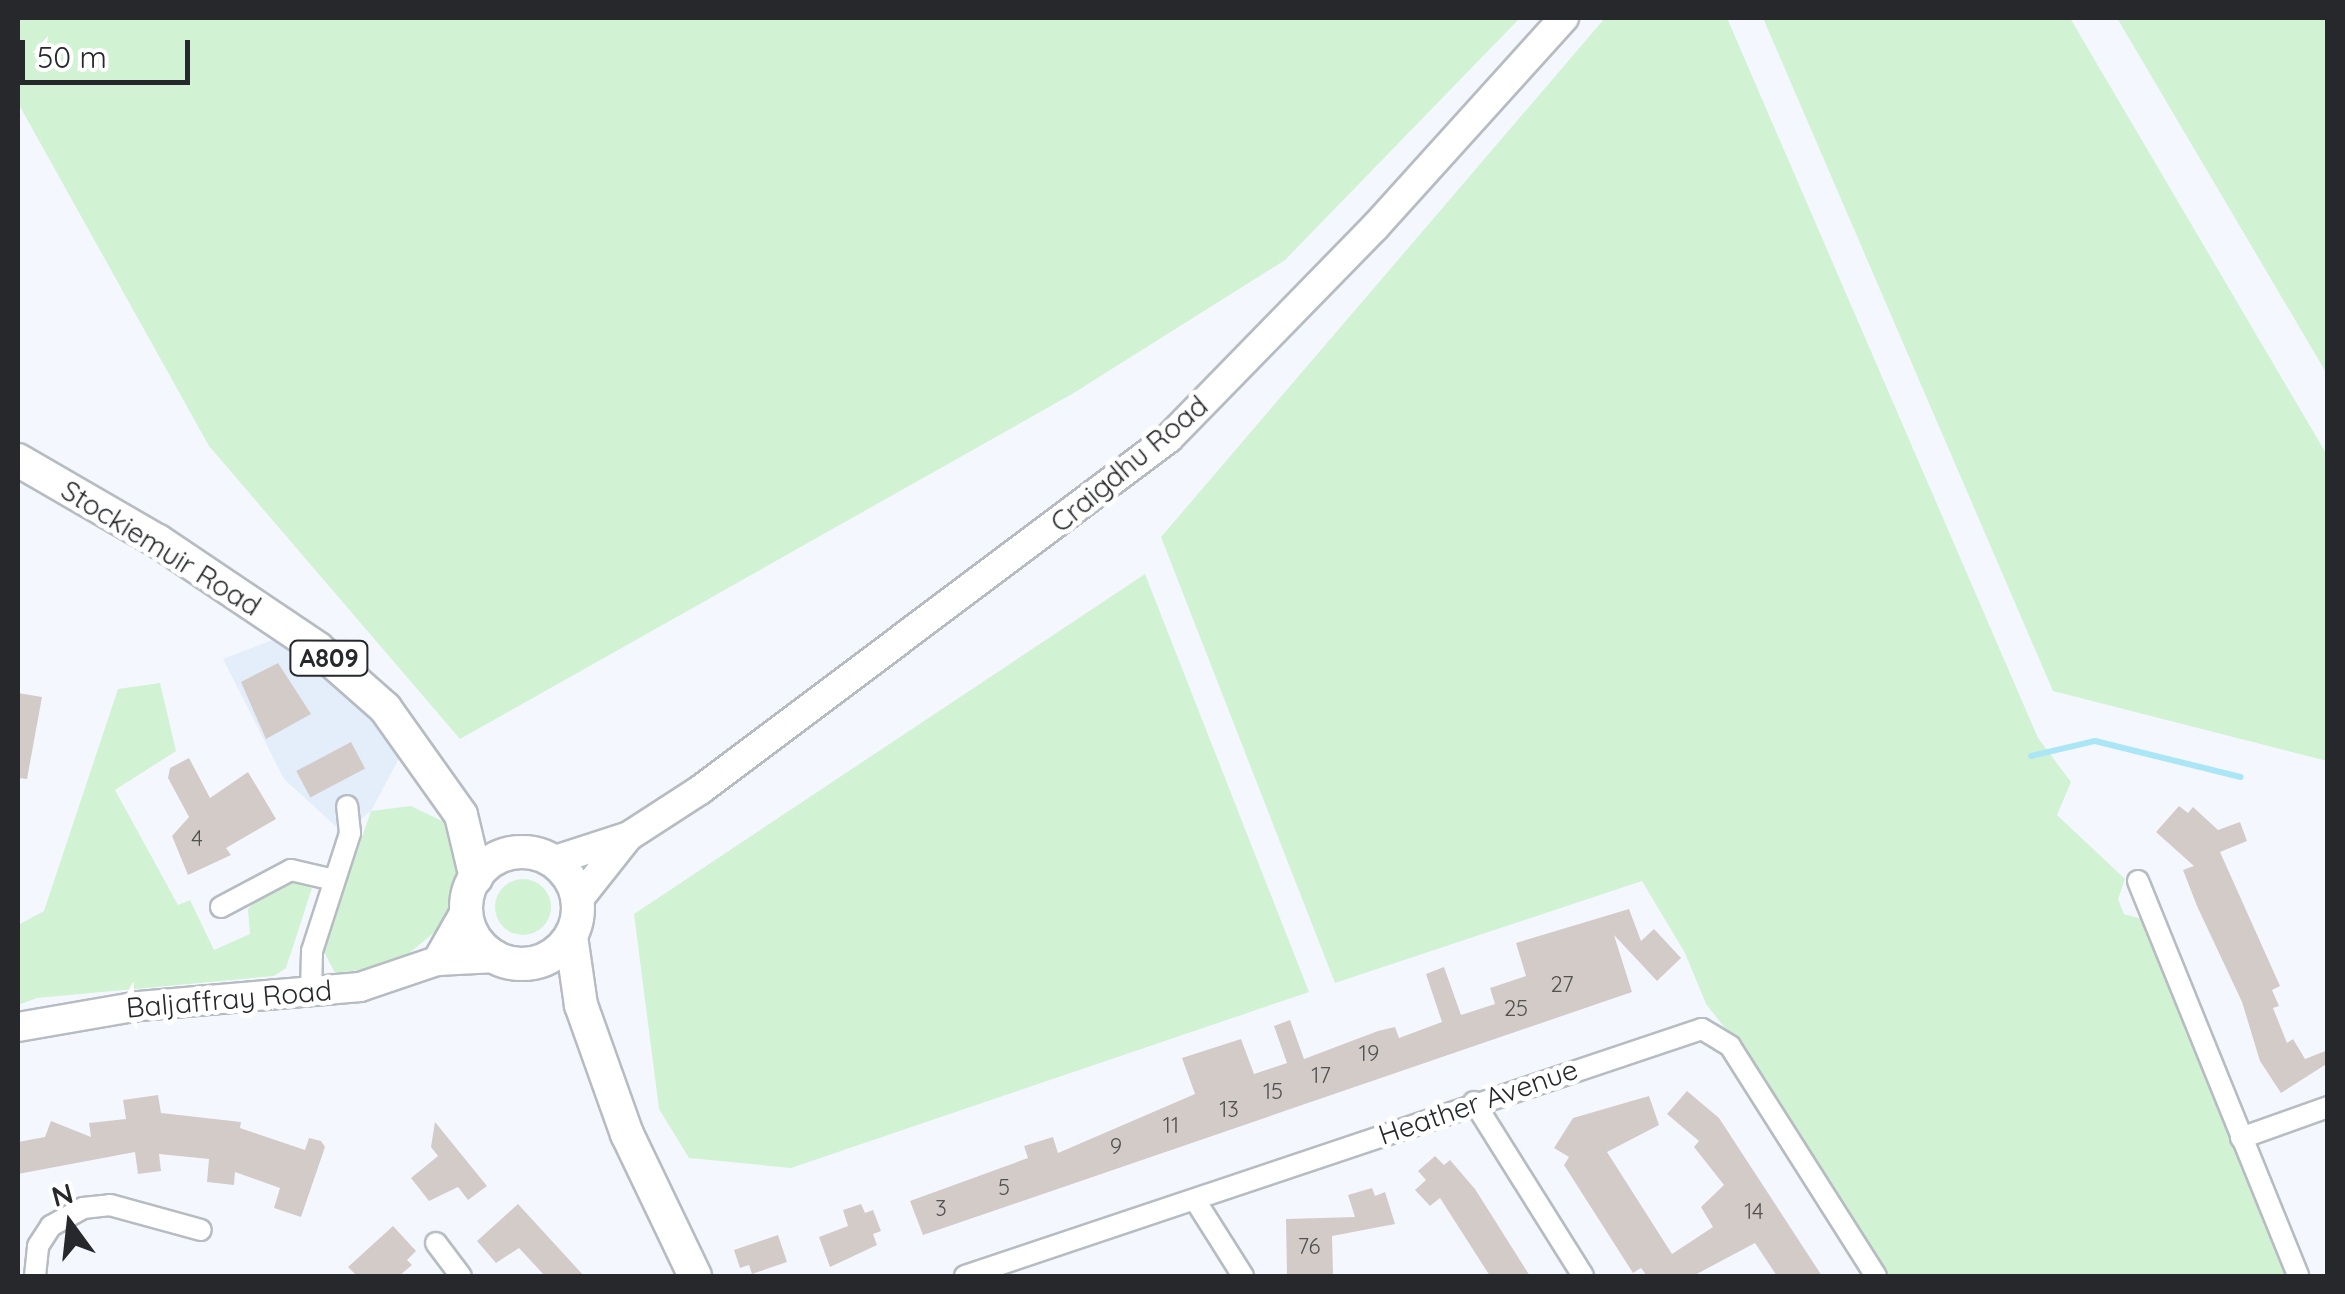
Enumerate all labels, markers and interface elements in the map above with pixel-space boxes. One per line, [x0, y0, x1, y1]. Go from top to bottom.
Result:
scale bar [25, 20, 195, 82]
text: 50 m [37, 38, 107, 76]
street label: Craigdhu Road [1044, 389, 1214, 539]
street label: Stockiemuir Road [55, 473, 267, 623]
road number: A809 [289, 638, 369, 678]
house number: 4 [191, 826, 203, 852]
house number: 27 [1550, 972, 1574, 998]
street label: Baljaffray Road [125, 973, 333, 1025]
house number: 25 [1504, 996, 1528, 1022]
house number: 19 [1359, 1041, 1379, 1067]
street label: Heather Avenue [1374, 1052, 1582, 1152]
house number: 17 [1311, 1063, 1331, 1089]
house number: 15 [1263, 1079, 1283, 1105]
house number: 13 [1219, 1097, 1239, 1123]
house number: 11 [1163, 1113, 1179, 1139]
house number: 9 [1110, 1134, 1122, 1160]
north arrow [20, 1174, 120, 1274]
text: N [48, 1175, 77, 1214]
house number: 5 [998, 1175, 1010, 1201]
house number: 3 [935, 1196, 947, 1222]
house number: 14 [1744, 1199, 1764, 1225]
house number: 76 [1298, 1234, 1320, 1260]

